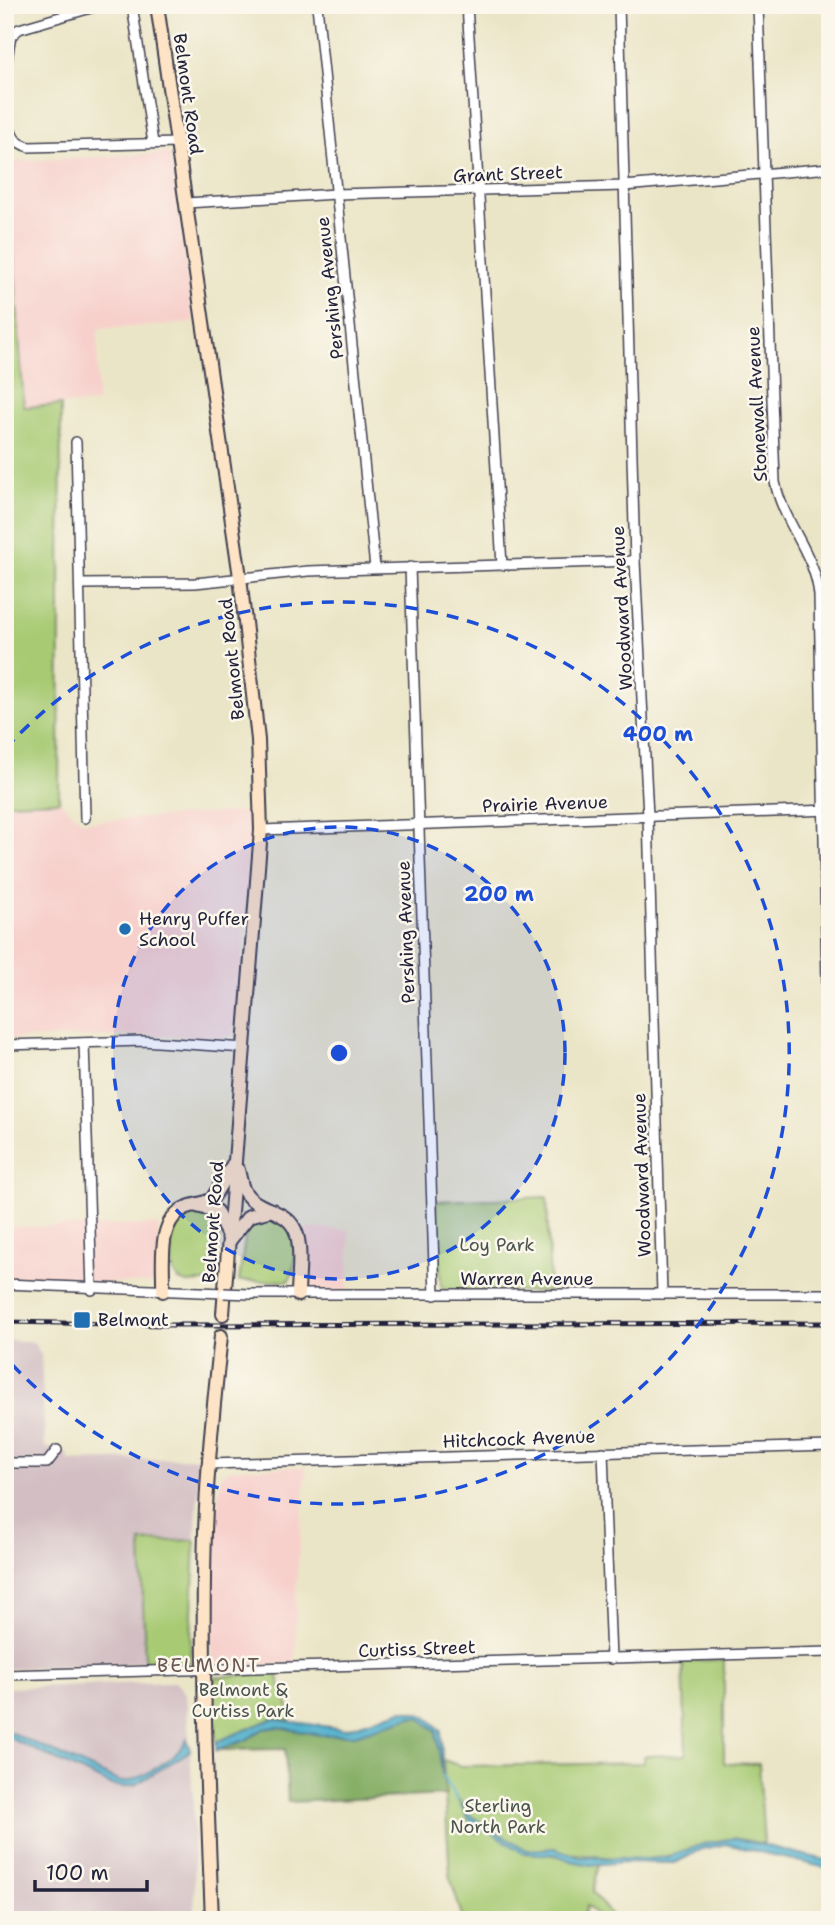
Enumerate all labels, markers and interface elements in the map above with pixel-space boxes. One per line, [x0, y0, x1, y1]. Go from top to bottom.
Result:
street label: Belmont Road [168, 32, 208, 156]
street label: Grant Street [453, 160, 563, 188]
street label: Pershing Avenue [311, 216, 349, 360]
street label: Stonewall Avenue [741, 326, 773, 482]
street label: Woodward Avenue [606, 525, 638, 691]
street label: Belmont Road [214, 597, 250, 721]
text: 400 m [623, 720, 693, 748]
street label: Prairie Avenue [482, 790, 608, 818]
street label: Pershing Avenue [392, 860, 420, 1004]
text: 200 m [464, 880, 534, 908]
place label: Henry Puffer School [139, 907, 249, 952]
marker: Henry Puffer School [117, 921, 133, 937]
centre of rings [327, 1041, 351, 1065]
street label: Woodward Avenue [627, 1092, 657, 1258]
street label: Belmont Road [197, 1160, 229, 1284]
park label: Loy Park [459, 1233, 535, 1257]
street label: Warren Avenue [460, 1267, 594, 1291]
place label: Belmont [98, 1308, 169, 1332]
marker: Belmont [72, 1310, 92, 1330]
street label: Hitchcock Avenue [442, 1424, 596, 1454]
street label: Curtiss Street [358, 1635, 476, 1663]
district label: BELMONT [157, 1653, 261, 1678]
park label: Belmont & Curtiss Park [191, 1678, 295, 1723]
park label: Sterling North Park [450, 1794, 546, 1839]
scale bar [35, 1848, 147, 1892]
text: 100 m [46, 1859, 109, 1887]

